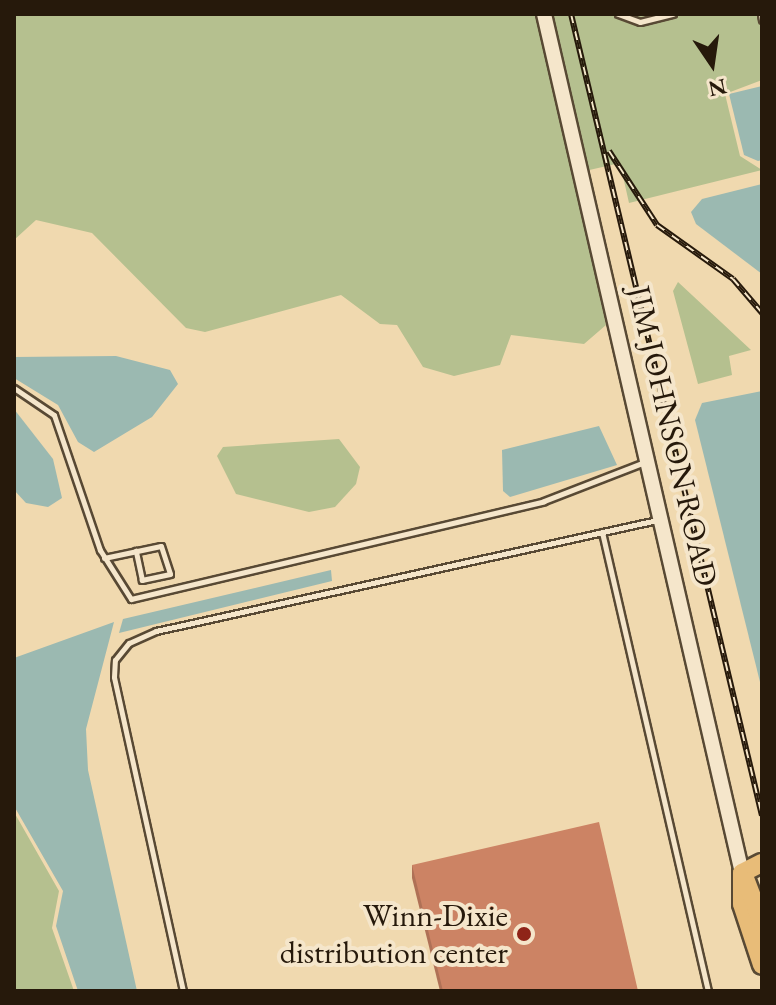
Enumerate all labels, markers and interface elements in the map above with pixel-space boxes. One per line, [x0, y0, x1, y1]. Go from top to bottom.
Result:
north arrow [672, 24, 752, 104]
text: N [706, 72, 729, 104]
street label: JIM JOHNSON ROAD [620, 282, 726, 590]
place label: Winn-Dixie distribution center [280, 897, 508, 972]
marker: Winn-Dixie distribution center [515, 925, 533, 943]

